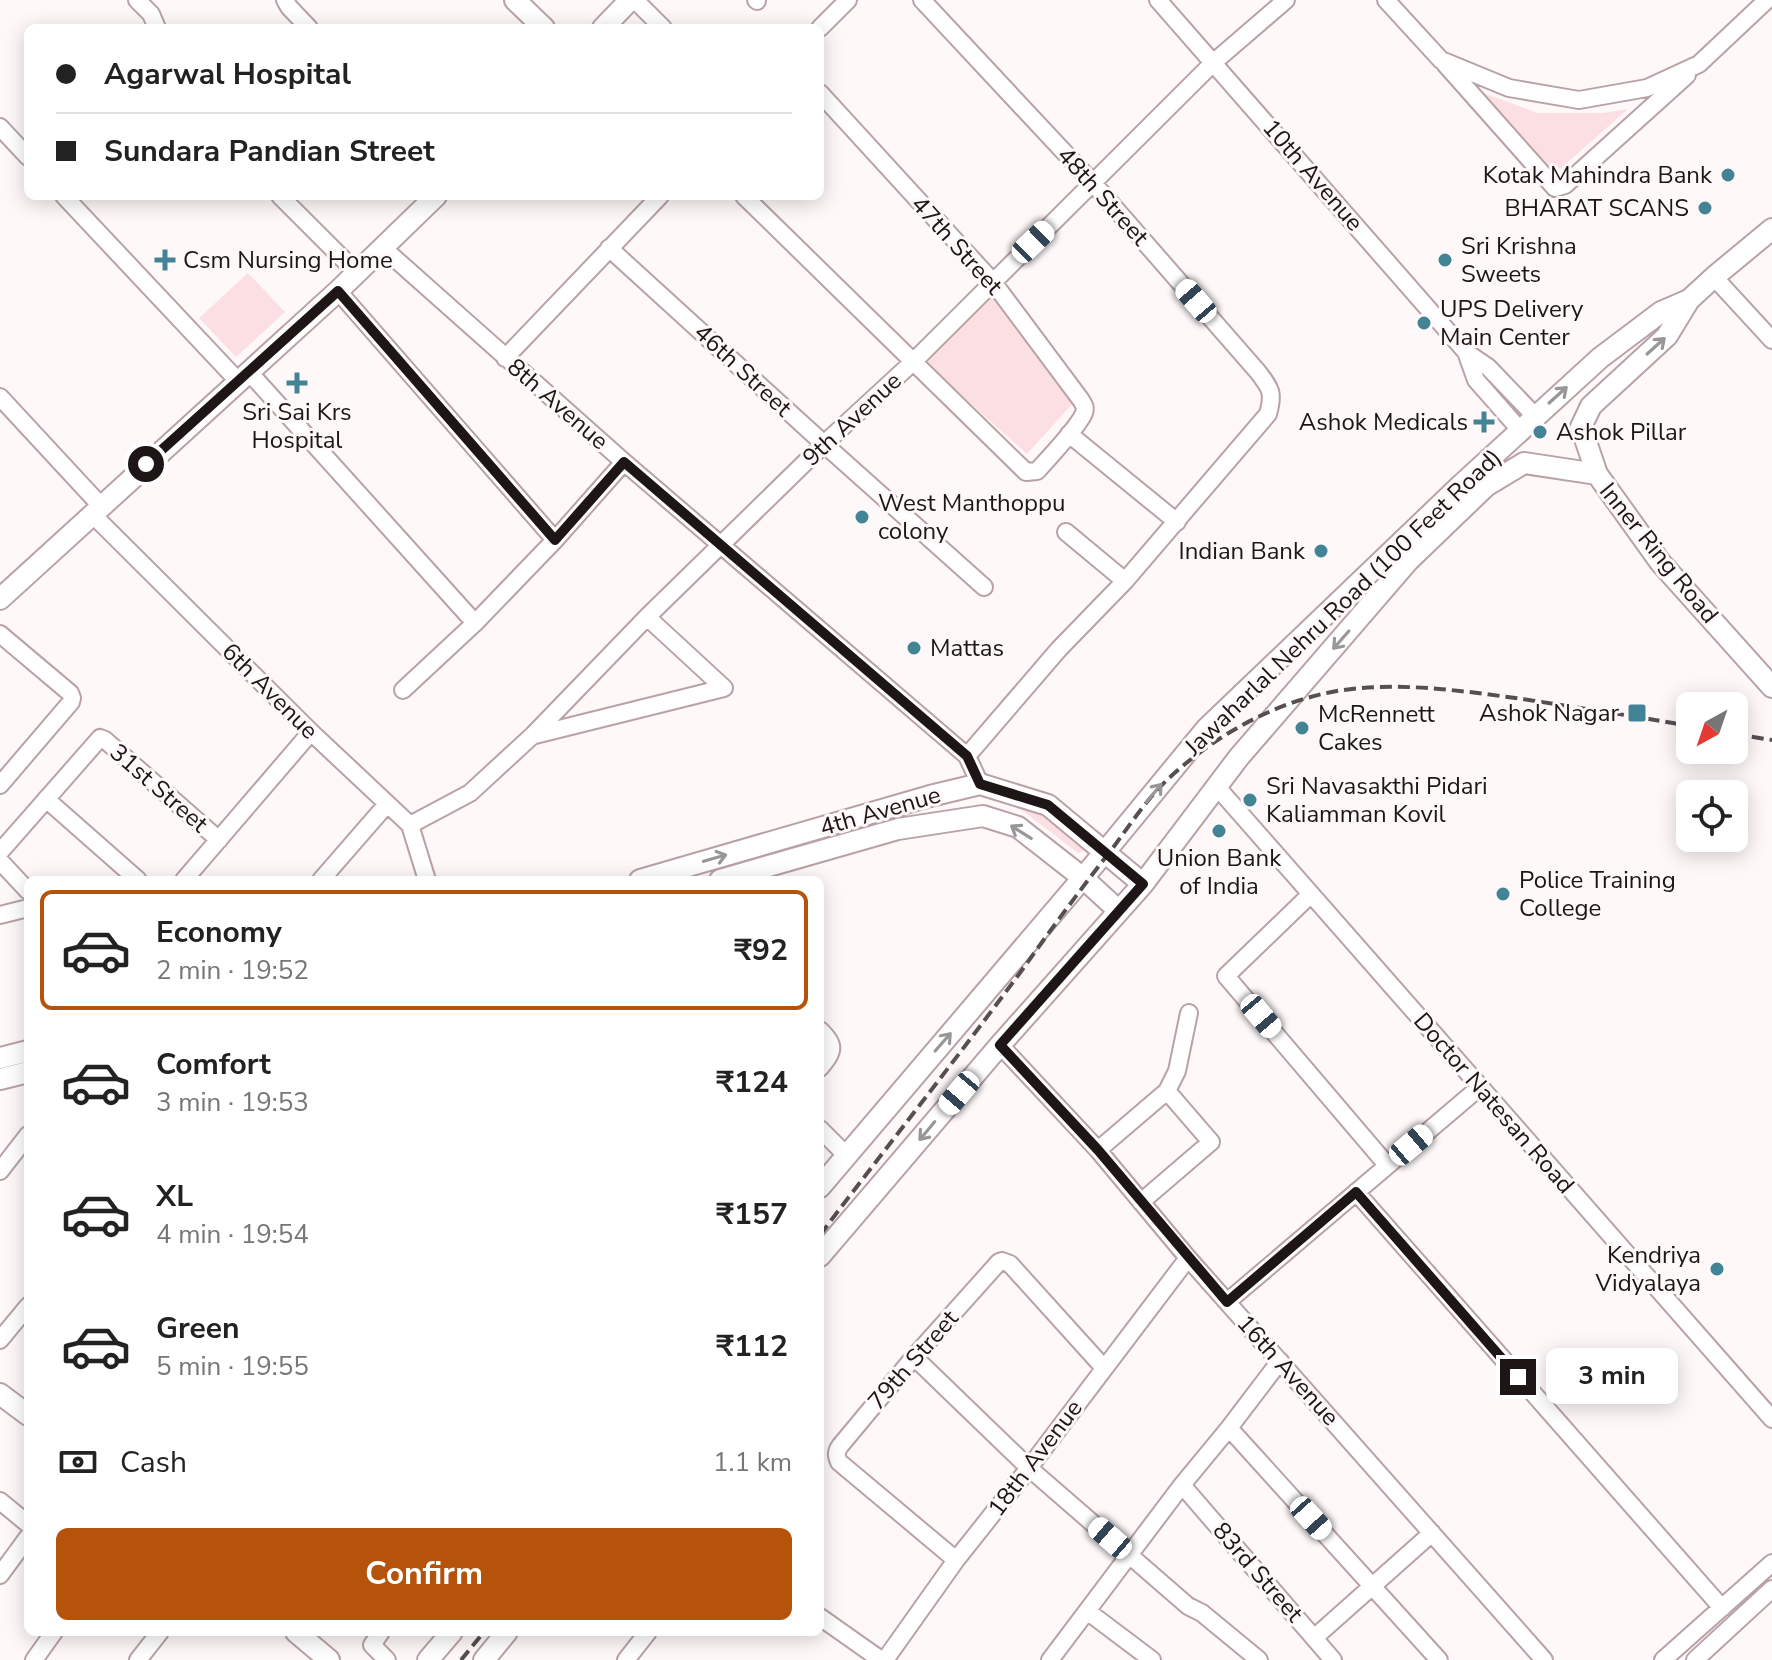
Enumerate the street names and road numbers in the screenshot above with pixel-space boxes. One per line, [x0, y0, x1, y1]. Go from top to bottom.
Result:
street label: 10th Avenue [1255, 112, 1371, 238]
street label: 48th Street [1050, 140, 1156, 253]
street label: 47th Street [904, 189, 1010, 302]
street label: 46th Street [687, 317, 799, 424]
street label: 8th Avenue [501, 351, 615, 457]
street label: 9th Avenue [796, 365, 908, 473]
street label: Jawaharlal Nehru Road (100 Feet Road) [1177, 442, 1508, 763]
street label: Inner Ring Road [1592, 476, 1726, 630]
street label: 6th Avenue [215, 636, 325, 746]
street label: 31st Street [103, 736, 215, 840]
street label: 4th Avenue [816, 778, 944, 844]
street label: Doctor Natesan Road [1406, 1006, 1582, 1200]
street label: 79th Street [861, 1303, 966, 1417]
street label: 16th Avenue [1230, 1308, 1346, 1432]
street label: 18th Avenue [980, 1393, 1090, 1523]
street label: 83rd Street [1206, 1515, 1311, 1629]

